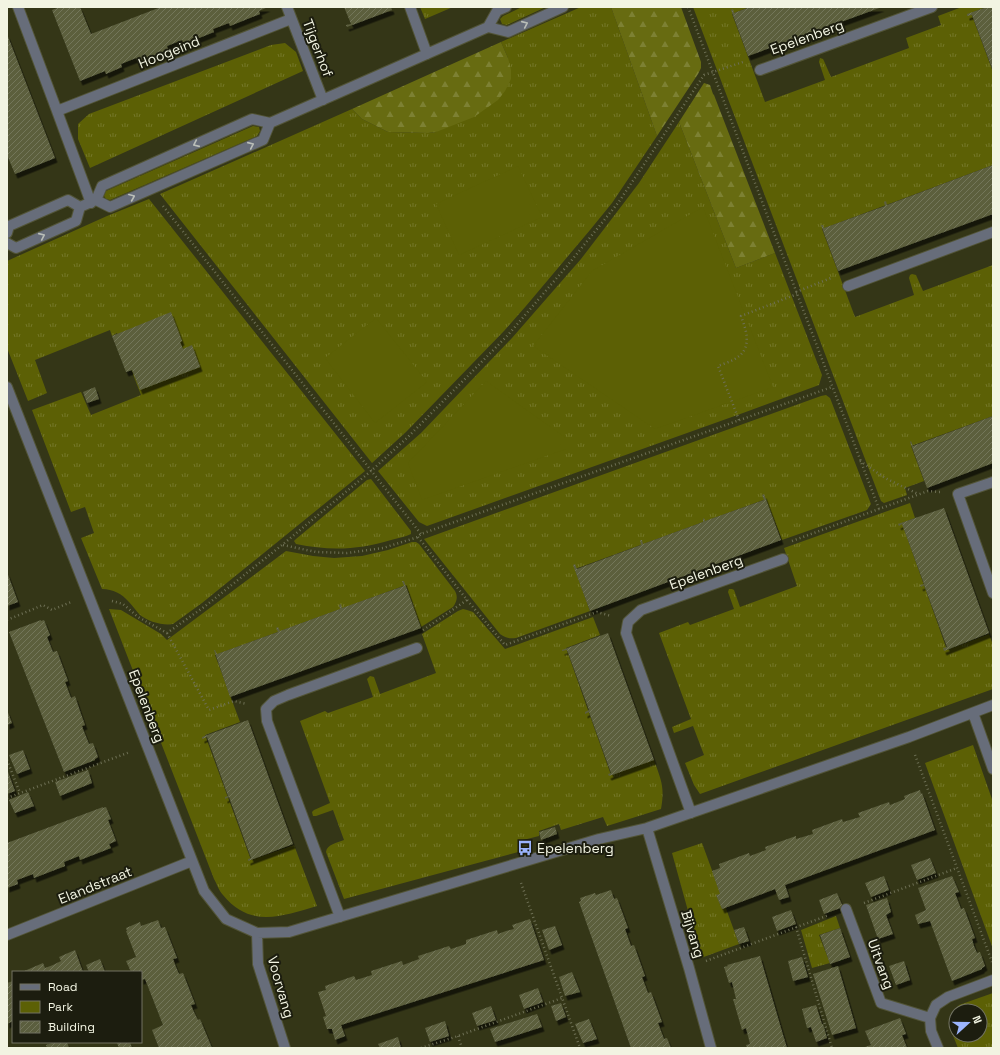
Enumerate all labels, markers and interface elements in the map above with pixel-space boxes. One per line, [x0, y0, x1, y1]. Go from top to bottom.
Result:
street label: Epelenberg [768, 15, 846, 59]
street label: Tijgerhof [299, 16, 337, 80]
one-way arrow [520, 21, 528, 29]
street label: Hoogeind [136, 32, 202, 72]
one-way arrow [192, 139, 200, 147]
one-way arrow [247, 142, 255, 150]
one-way arrow [129, 194, 136, 202]
one-way arrow [38, 233, 46, 241]
street label: Epelenberg [667, 550, 745, 594]
street label: Epelenberg [125, 667, 169, 745]
bus stop icon: Epelenberg [516, 839, 534, 857]
place label: Epelenberg [537, 839, 614, 857]
street label: Elandstraat [56, 862, 134, 908]
street label: Bijvang [677, 908, 709, 960]
street label: Uitvang [864, 936, 898, 992]
street label: Voorvang [264, 954, 298, 1020]
legend [12, 971, 142, 1043]
text: Road [48, 979, 77, 995]
text: Park [48, 999, 73, 1015]
north arrow [948, 1003, 988, 1043]
text: N [969, 1013, 985, 1025]
text: Building [48, 1019, 95, 1035]

